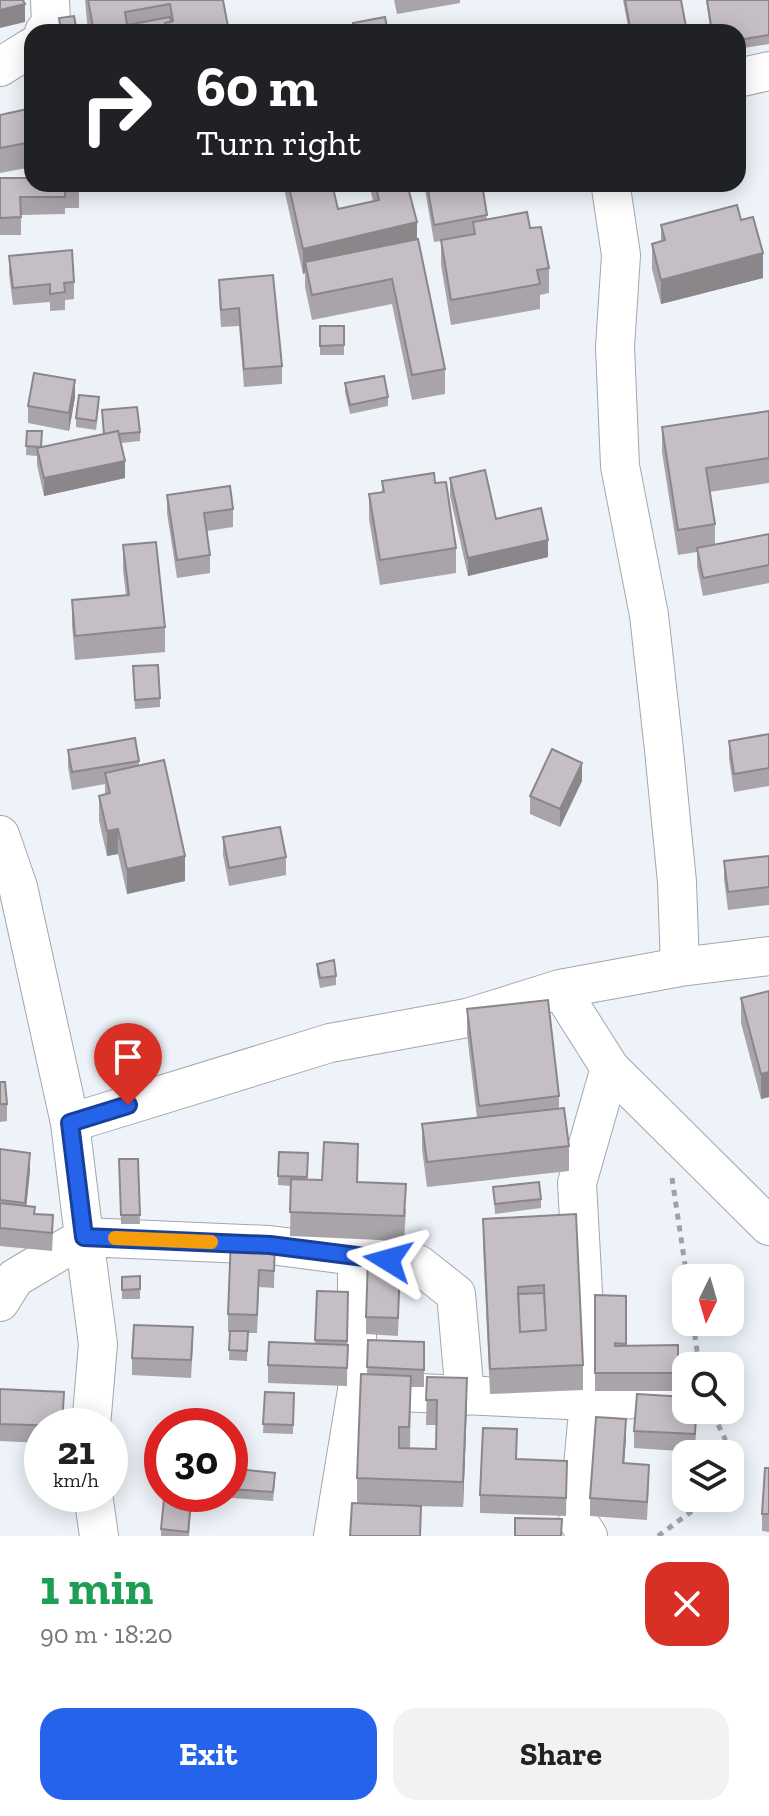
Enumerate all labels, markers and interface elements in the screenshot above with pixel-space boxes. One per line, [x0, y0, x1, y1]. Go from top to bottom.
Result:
text: 60 m [196, 53, 318, 120]
icon: right [64, 56, 168, 160]
text: Turn right [196, 121, 361, 164]
pin [94, 1023, 162, 1105]
icon: arrive [106, 1035, 150, 1079]
position arrow [346, 1218, 430, 1302]
north arrow [672, 1264, 744, 1336]
map controls [672, 1264, 744, 1512]
button: search [672, 1352, 744, 1424]
speed limit sign: 30 [144, 1408, 248, 1512]
text: 21 [57, 1426, 95, 1474]
button: layers [672, 1440, 744, 1512]
text: km/h [53, 1468, 99, 1492]
text: 1 min [40, 1559, 153, 1616]
button: close [645, 1562, 729, 1646]
text: 90 m · 18:20 [40, 1618, 173, 1650]
button: Exit [40, 1708, 377, 1800]
button: Share [393, 1708, 729, 1800]

